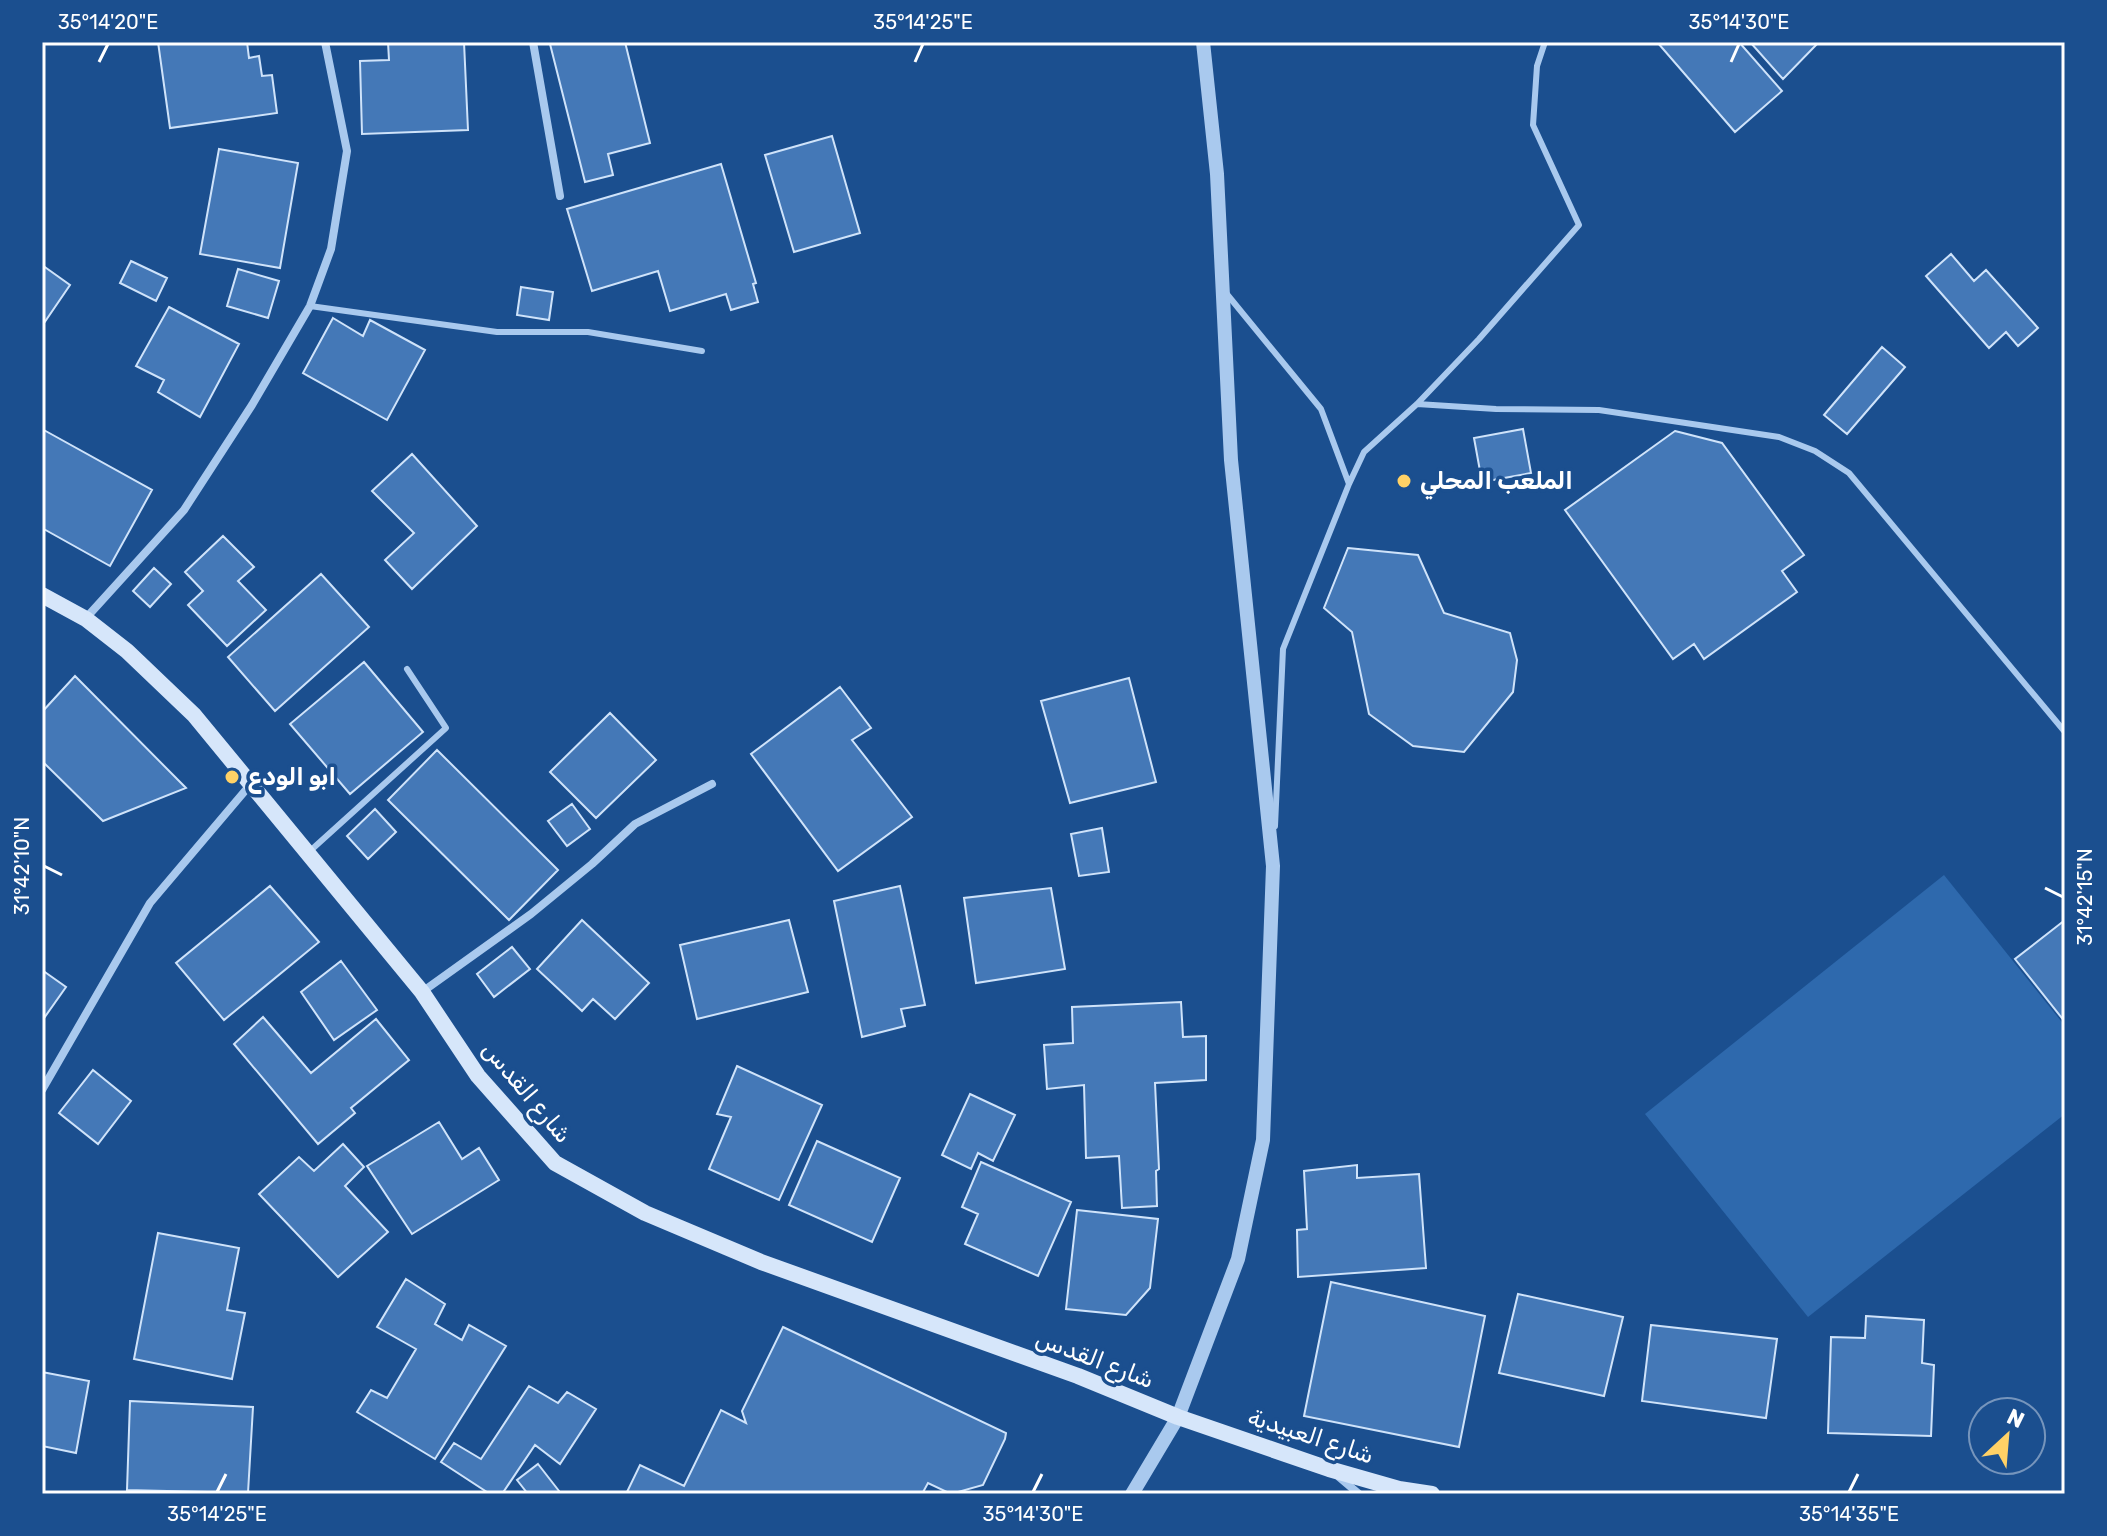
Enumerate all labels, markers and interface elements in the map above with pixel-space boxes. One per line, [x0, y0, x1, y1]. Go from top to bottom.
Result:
text: 35°14'20"E [58, 10, 158, 34]
text: 35°14'25"E [873, 10, 973, 34]
text: 35°14'30"E [1689, 10, 1789, 34]
place label: الملعب المحلي [1420, 467, 1573, 500]
marker: الملعب المحلي [1395, 472, 1413, 490]
place label: ابو الودع [248, 763, 336, 794]
marker: ابو الودع [223, 768, 241, 786]
text: 31°42'10"N [10, 817, 34, 915]
text: 31°42'15"N [2073, 848, 2097, 946]
street label: شارع القدس [475, 1035, 578, 1150]
street label: شارع القدس [1031, 1324, 1158, 1396]
north arrow [1967, 1396, 2047, 1476]
street label: شارع العبيدية [1244, 1402, 1378, 1471]
text: N [2003, 1403, 2029, 1434]
text: 35°14'25"E [167, 1502, 267, 1526]
text: 35°14'30"E [983, 1502, 1083, 1526]
text: 35°14'35"E [1799, 1502, 1899, 1526]

